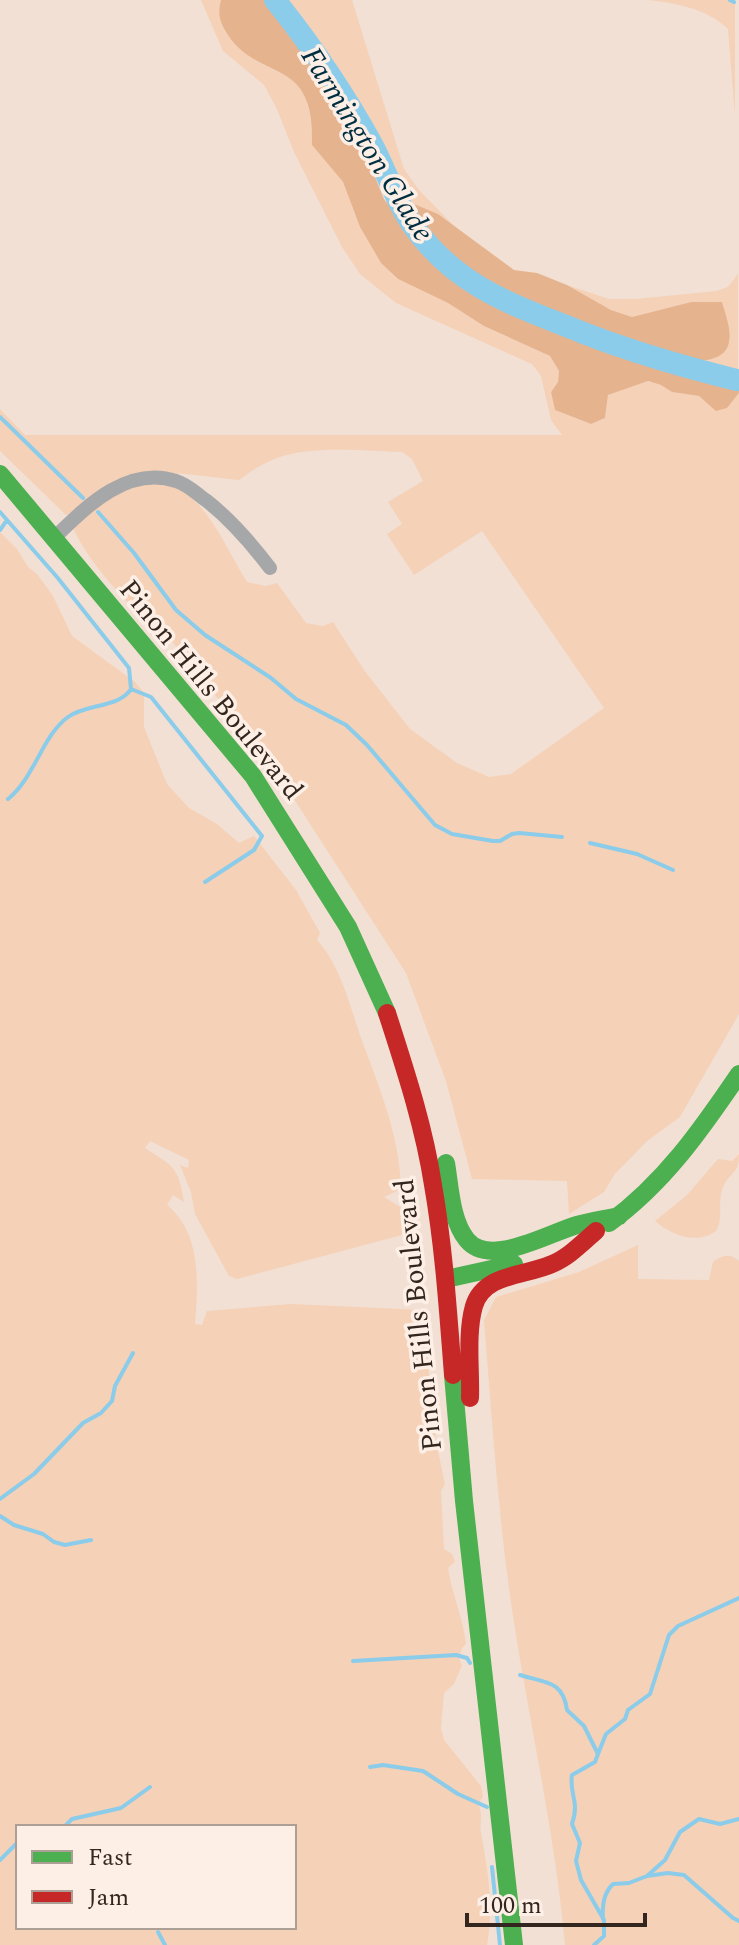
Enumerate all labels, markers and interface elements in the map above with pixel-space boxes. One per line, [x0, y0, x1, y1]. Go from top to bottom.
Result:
water label: Farmington Glade [289, 38, 446, 251]
street label: Pinon Hills Boulevard [108, 570, 314, 810]
street label: Pinon Hills Boulevard [383, 1177, 454, 1453]
legend [16, 1825, 296, 1929]
text: Fast [88, 1840, 133, 1876]
scale bar [467, 1877, 645, 1927]
text: Jam [88, 1880, 129, 1916]
text: 100 m [479, 1888, 542, 1924]

